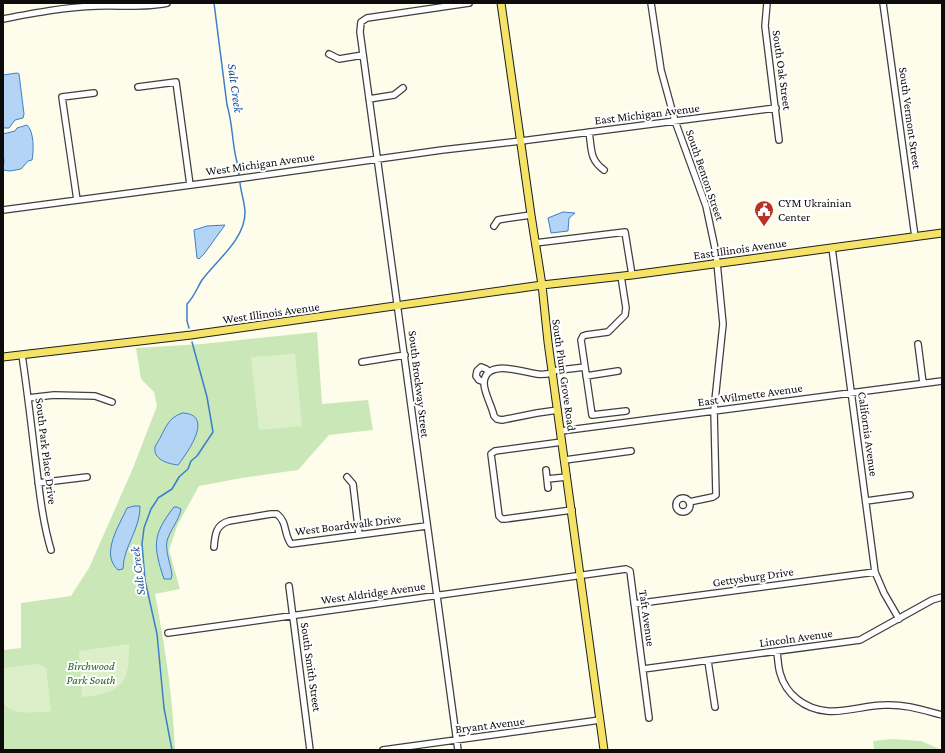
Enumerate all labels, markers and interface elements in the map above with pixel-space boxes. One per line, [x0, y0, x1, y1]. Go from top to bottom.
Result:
street label: South Oak Street [769, 29, 795, 112]
water label: Salt Creek [225, 63, 247, 115]
street label: South Vermont Street [896, 66, 924, 171]
street label: East Michigan Avenue [594, 101, 700, 127]
street label: South Benton Street [683, 128, 728, 223]
street label: West Michigan Avenue [205, 149, 315, 179]
place label: CYM Ukrainian Center [778, 196, 852, 224]
public building icon: CYM Ukrainian Center [753, 199, 775, 227]
street label: East Illinois Avenue [693, 236, 787, 262]
street label: West Illinois Avenue [222, 299, 320, 327]
street label: South Plum Grove Road [549, 318, 579, 433]
street label: South Brockway Street [405, 330, 433, 439]
street label: East Wilmette Avenue [697, 381, 803, 409]
street label: California Avenue [855, 391, 881, 477]
street label: South Park Place Drive [33, 397, 59, 505]
street label: West Boardwalk Drive [294, 512, 402, 538]
water label: Salt Creek [127, 544, 148, 596]
street label: Gettysburg Drive [712, 564, 794, 590]
street label: West Aldridge Avenue [320, 579, 426, 607]
street label: Taft Avenue [636, 589, 658, 647]
street label: South Smith Street [298, 622, 324, 713]
street label: Lincoln Avenue [759, 626, 833, 650]
park label: Birchwood Park South [66, 659, 116, 687]
street label: Bryant Avenue [454, 714, 526, 736]

